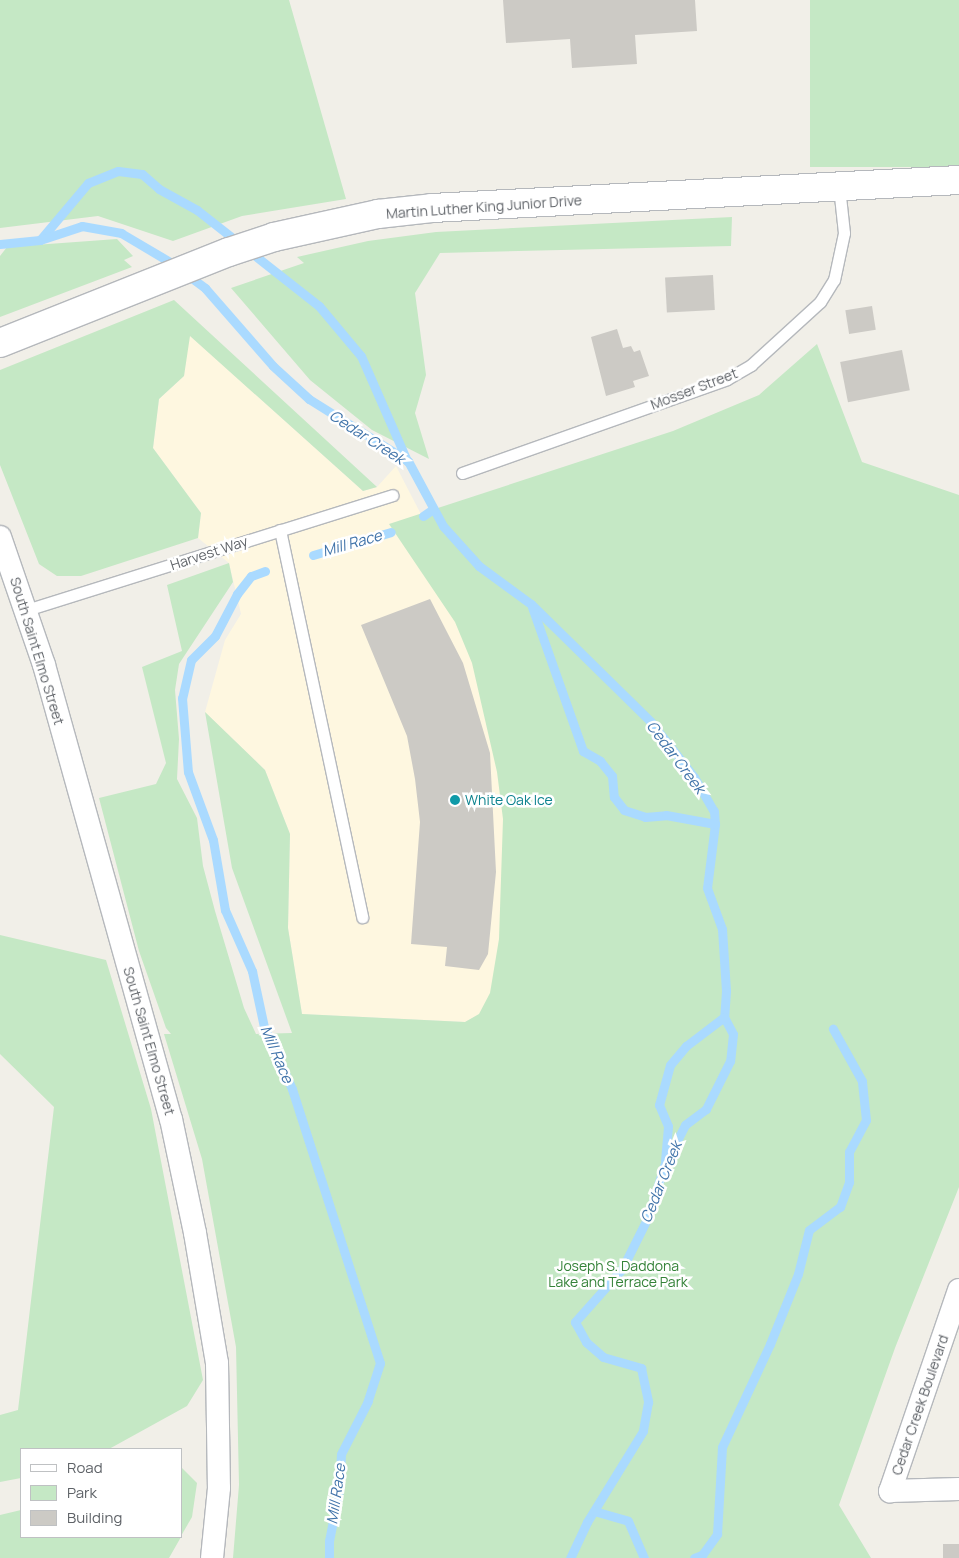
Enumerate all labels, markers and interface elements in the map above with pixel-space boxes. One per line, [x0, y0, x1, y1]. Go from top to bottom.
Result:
street label: Martin Luther King Junior Drive [386, 192, 582, 222]
street label: Mosser Street [648, 365, 740, 413]
water label: Cedar Creek [326, 406, 408, 468]
water label: Mill Race [320, 526, 384, 560]
street label: Harvest Way [168, 533, 250, 573]
street label: South Saint Elmo Street [7, 575, 67, 727]
water label: Cedar Creek [643, 717, 709, 797]
place label: White Oak Ice [465, 792, 553, 808]
marker: White Oak Ice [449, 794, 461, 806]
street label: South Saint Elmo Street [120, 965, 178, 1117]
water label: Mill Race [257, 1023, 297, 1085]
water label: Cedar Creek [637, 1139, 685, 1225]
park label: Joseph S. Daddona Lake and Terrace Park [548, 1258, 688, 1290]
street label: Cedar Creek Boulevard [888, 1333, 952, 1477]
legend [20, 1448, 182, 1538]
text: Road [67, 1457, 103, 1478]
water label: Mill Race [323, 1463, 349, 1525]
text: Park [67, 1482, 97, 1503]
text: Building [67, 1507, 122, 1528]

